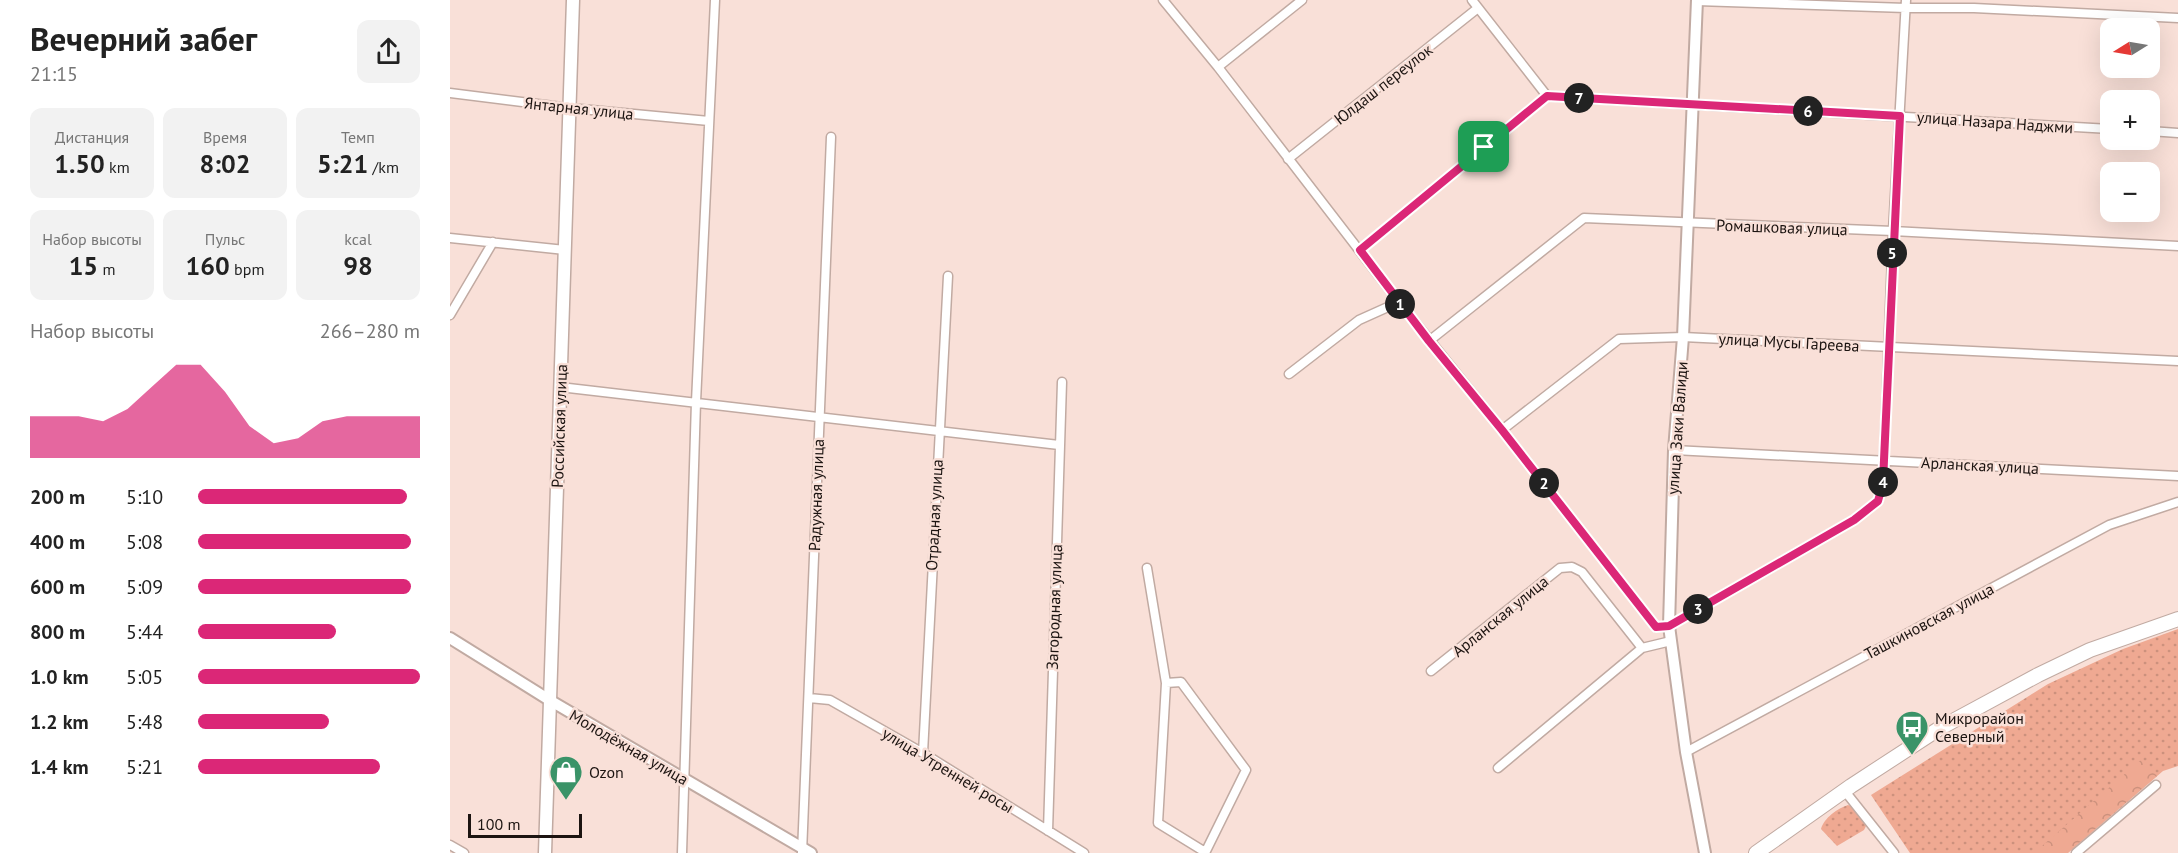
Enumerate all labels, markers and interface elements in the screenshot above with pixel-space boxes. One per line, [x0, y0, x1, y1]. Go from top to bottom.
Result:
text: Вечерний забег [30, 17, 257, 60]
north arrow [2100, 18, 2160, 78]
map controls [2100, 18, 2160, 222]
button: share [357, 20, 420, 83]
street label: Юлдаш переулок [1330, 39, 1436, 129]
text: 21:15 [30, 61, 78, 87]
pin: 7 [1564, 83, 1594, 113]
text: 7 [1574, 88, 1584, 108]
button: + [2100, 90, 2160, 150]
street label: Янтарная улица [523, 92, 635, 124]
pin: 6 [1793, 96, 1823, 126]
text: 6 [1803, 101, 1813, 121]
street label: улица Назара Наджми [1916, 107, 2074, 137]
pin [1458, 121, 1509, 172]
text: Дистанция [55, 127, 129, 147]
text: Время [203, 127, 247, 147]
text: Темп [341, 127, 375, 147]
icon: arrive [1467, 130, 1500, 163]
text: 1.50 [54, 147, 105, 180]
text: 8:02 [199, 147, 251, 180]
text: 5:21 [317, 147, 368, 180]
text: km [105, 157, 130, 177]
text: /km [368, 157, 399, 177]
button: − [2100, 162, 2160, 222]
street label: Ромашковая улица [1716, 215, 1848, 239]
text: Набор высоты [42, 229, 142, 249]
text: Пульс [205, 229, 245, 249]
text: kcal [344, 229, 372, 249]
pin: 5 [1877, 238, 1907, 268]
text: 5 [1887, 243, 1897, 263]
text: 15 [69, 249, 98, 282]
text: 160 [186, 249, 230, 282]
text: 98 [343, 249, 373, 282]
text: m [98, 259, 115, 279]
text: bpm [230, 259, 264, 279]
pin: 1 [1385, 289, 1415, 319]
text: 1 [1395, 294, 1405, 314]
text: Набор высоты [30, 318, 154, 344]
text: 266–280 m [320, 318, 420, 344]
street label: улица Мусы Гареева [1718, 328, 1860, 356]
street label: улица Заки Валиди [1662, 361, 1692, 495]
street label: Российская улица [547, 364, 571, 488]
street label: Радужная улица [804, 439, 828, 551]
street label: Арланская улица [1921, 452, 2039, 478]
street label: Отрадная улица [921, 459, 947, 571]
pin: 4 [1868, 467, 1898, 497]
pin: 2 [1529, 468, 1559, 498]
text: 4 [1878, 472, 1888, 492]
text: 2 [1539, 473, 1549, 493]
text: 200 m [30, 484, 85, 510]
text: 5:10 [126, 484, 163, 510]
text: 400 m [30, 529, 85, 555]
text: 5:08 [126, 529, 163, 555]
street label: Загородная улица [1042, 544, 1066, 670]
street label: Арланская улица [1448, 571, 1552, 661]
text: 600 m [30, 574, 85, 600]
text: 5:09 [126, 574, 163, 600]
street label: Ташкиновская улица [1861, 578, 1997, 664]
pin: 3 [1683, 594, 1713, 624]
text: 3 [1693, 599, 1703, 619]
text: 800 m [30, 619, 85, 645]
text: 5:44 [126, 619, 163, 645]
text: 1.0 km [30, 664, 89, 690]
text: 5:05 [126, 664, 163, 690]
street label: Молодёжная улица [566, 705, 692, 789]
place label: Микрорайон Северный [1935, 708, 2024, 746]
text: 1.2 km [30, 709, 89, 735]
text: 5:48 [126, 709, 163, 735]
bus stop icon: Микрорайон Северный [1894, 709, 1930, 756]
street label: улица Утренней росы [879, 723, 1017, 817]
text: 1.4 km [30, 754, 89, 780]
text: 5:21 [126, 754, 163, 780]
shop icon: Ozon [548, 754, 584, 801]
place label: Ozon [589, 762, 624, 782]
scale bar [468, 811, 582, 838]
text: 100 m [477, 814, 520, 834]

